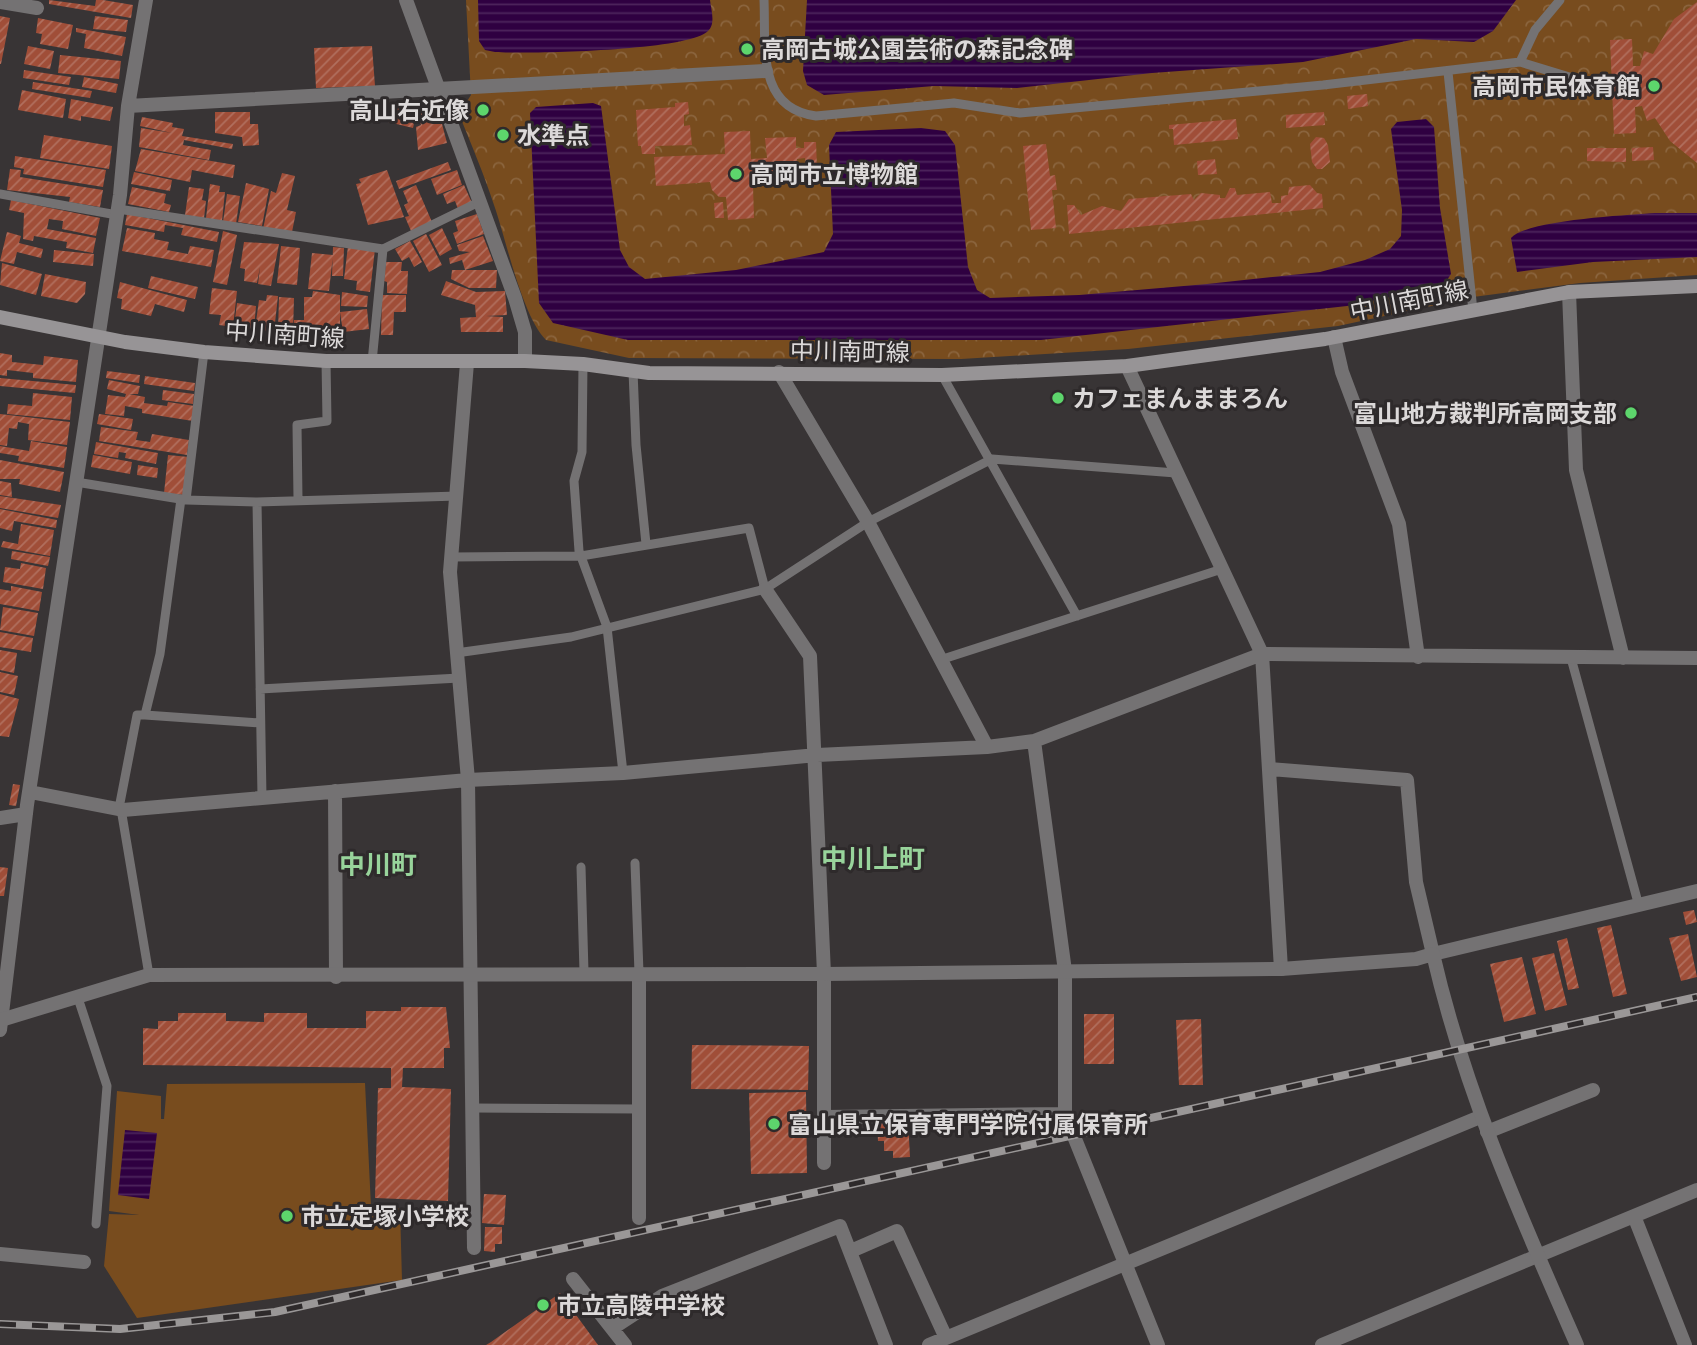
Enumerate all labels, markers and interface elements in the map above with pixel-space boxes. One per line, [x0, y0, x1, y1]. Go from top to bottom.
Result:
place label: 高岡古城公園芸術の森記念碑 [761, 34, 1073, 64]
marker: 高岡古城公園芸術の森記念碑 [739, 41, 755, 57]
place label: 高岡市民体育館 [1472, 71, 1640, 101]
marker: 高岡市民体育館 [1646, 78, 1662, 94]
place label: 高山右近像 [349, 95, 469, 125]
marker: 高山右近像 [475, 102, 491, 118]
place label: 水準点 [517, 120, 589, 150]
marker: 水準点 [495, 127, 511, 143]
place label: 高岡市立博物館 [750, 159, 918, 189]
marker: 高岡市立博物館 [728, 166, 744, 182]
street label: 中川南町線 [1347, 274, 1471, 326]
street label: 中川南町線 [224, 315, 346, 353]
street label: 中川南町線 [790, 335, 910, 367]
place label: カフェまんままろん [1072, 383, 1288, 413]
marker: カフェまんままろん [1050, 390, 1066, 406]
place label: 富山地方裁判所高岡支部 [1353, 398, 1617, 428]
marker: 富山地方裁判所高岡支部 [1623, 405, 1639, 421]
district label: 中川上町 [821, 842, 925, 875]
district label: 中川町 [339, 848, 417, 881]
place label: 富山県立保育専門学院付属保育所 [788, 1109, 1148, 1139]
marker: 富山県立保育専門学院付属保育所 [766, 1116, 782, 1132]
place label: 市立定塚小学校 [301, 1201, 469, 1231]
marker: 市立定塚小学校 [279, 1208, 295, 1224]
place label: 市立高陵中学校 [557, 1290, 725, 1320]
marker: 市立高陵中学校 [535, 1297, 551, 1313]

